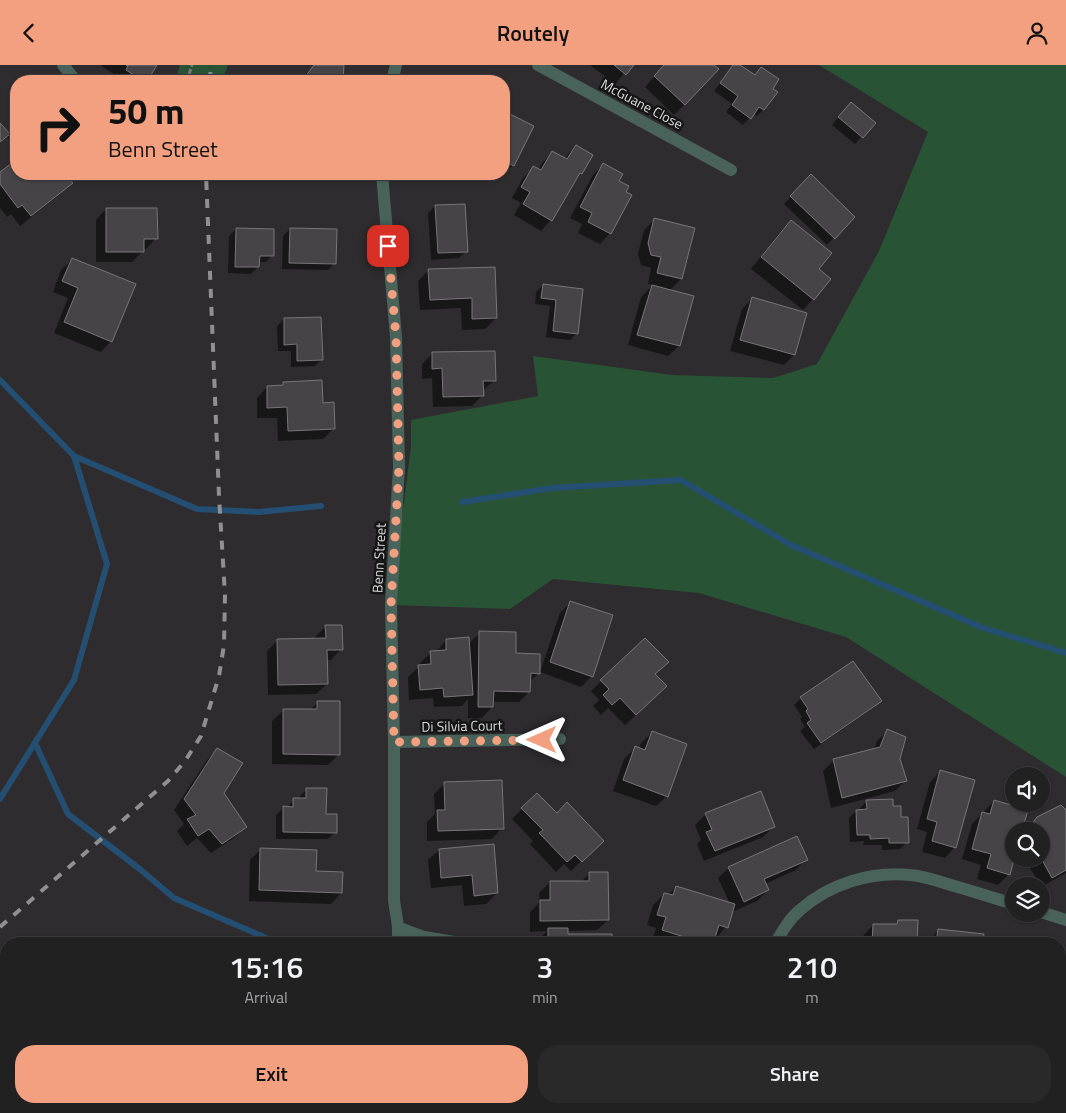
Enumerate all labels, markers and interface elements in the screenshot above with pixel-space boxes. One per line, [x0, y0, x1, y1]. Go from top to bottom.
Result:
text: Routely [497, 16, 569, 50]
icon: back [15, 19, 43, 47]
icon: person [1023, 19, 1051, 47]
street label: McGuane Close [597, 73, 687, 134]
text: 50 m [108, 84, 184, 138]
icon: right [25, 95, 90, 160]
text: Benn Street [108, 132, 218, 166]
pin [367, 225, 409, 267]
icon: arrive [374, 232, 402, 260]
street label: Benn Street [366, 522, 391, 593]
position arrow [515, 713, 567, 765]
street label: Di Silvia Court [421, 714, 503, 737]
map controls [1005, 767, 1050, 922]
button: sound [1005, 767, 1050, 812]
button: search [1005, 822, 1050, 867]
button: layers [1005, 877, 1050, 922]
text: 15:16 [229, 944, 303, 990]
text: 3 [537, 944, 553, 990]
text: 210 [787, 944, 837, 990]
text: Arrival [244, 985, 288, 1009]
text: min [532, 985, 558, 1009]
text: m [805, 985, 819, 1009]
button: Exit [15, 1045, 528, 1103]
button: Share [538, 1045, 1051, 1103]

